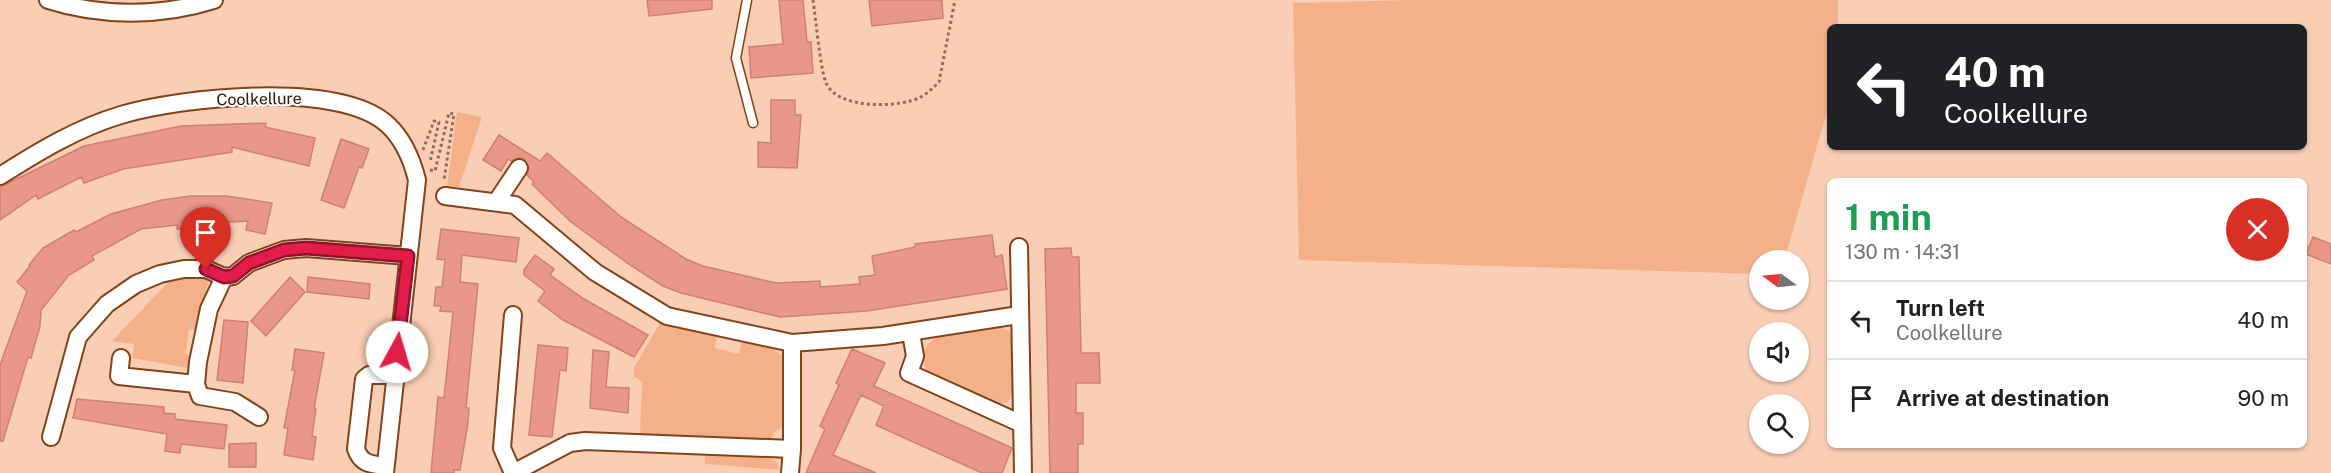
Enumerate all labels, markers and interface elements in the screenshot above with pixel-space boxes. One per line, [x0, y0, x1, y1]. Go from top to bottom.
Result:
text: 40 m [1944, 47, 2046, 96]
icon: left [1845, 48, 1923, 126]
street label: Coolkellure [216, 89, 302, 109]
text: Coolkellure [1944, 97, 2088, 129]
text: 1 min [1845, 196, 1932, 238]
button: close [2226, 198, 2289, 261]
pin [180, 207, 231, 269]
icon: arrive [189, 216, 222, 249]
text: 130 m · 14:31 [1845, 240, 1960, 264]
north arrow [1749, 250, 1809, 310]
map controls [1749, 250, 1809, 454]
text: Turn left [1896, 295, 1985, 321]
icon: left [1845, 304, 1878, 337]
text: 40 m [2237, 307, 2289, 333]
position arrow [365, 320, 429, 384]
text: Coolkellure [1896, 321, 2003, 345]
button: sound [1749, 322, 1809, 382]
icon: arrive [1845, 382, 1878, 415]
text: Arrive at destination [1896, 385, 2109, 411]
text: 90 m [2238, 385, 2289, 411]
button: search [1749, 394, 1809, 454]

